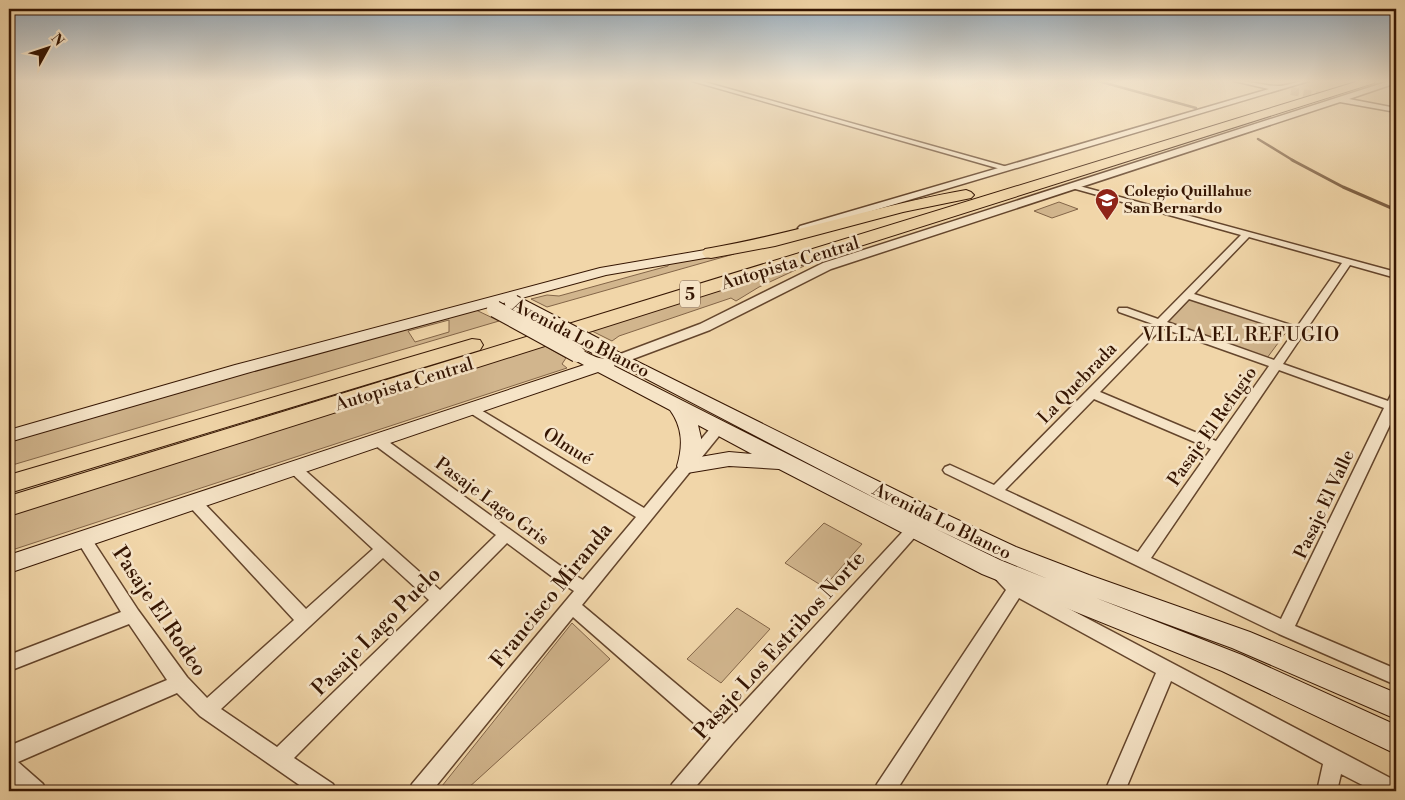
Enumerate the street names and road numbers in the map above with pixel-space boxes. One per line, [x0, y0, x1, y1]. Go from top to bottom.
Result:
street label: Autopista Central [717, 231, 863, 296]
road number: 5 [680, 280, 700, 308]
street label: Avenida Lo Blanco [507, 293, 654, 383]
street label: La Quebrada [1033, 337, 1123, 429]
street label: Autopista Central [331, 352, 477, 417]
street label: Pasaje El Refugio [1163, 362, 1262, 491]
street label: Olmué [539, 422, 597, 471]
street label: Pasaje El Valle [1289, 446, 1360, 562]
street label: Pasaje Lago Gris [430, 452, 553, 551]
street label: Avenida Lo Blanco [868, 477, 1015, 565]
street label: Francisco Miranda [485, 517, 619, 673]
street label: Pasaje El Rodeo [106, 542, 212, 681]
street label: Pasaje Los Estribos Norte [688, 546, 871, 745]
street label: Pasaje Lago Puelo [307, 562, 447, 702]

